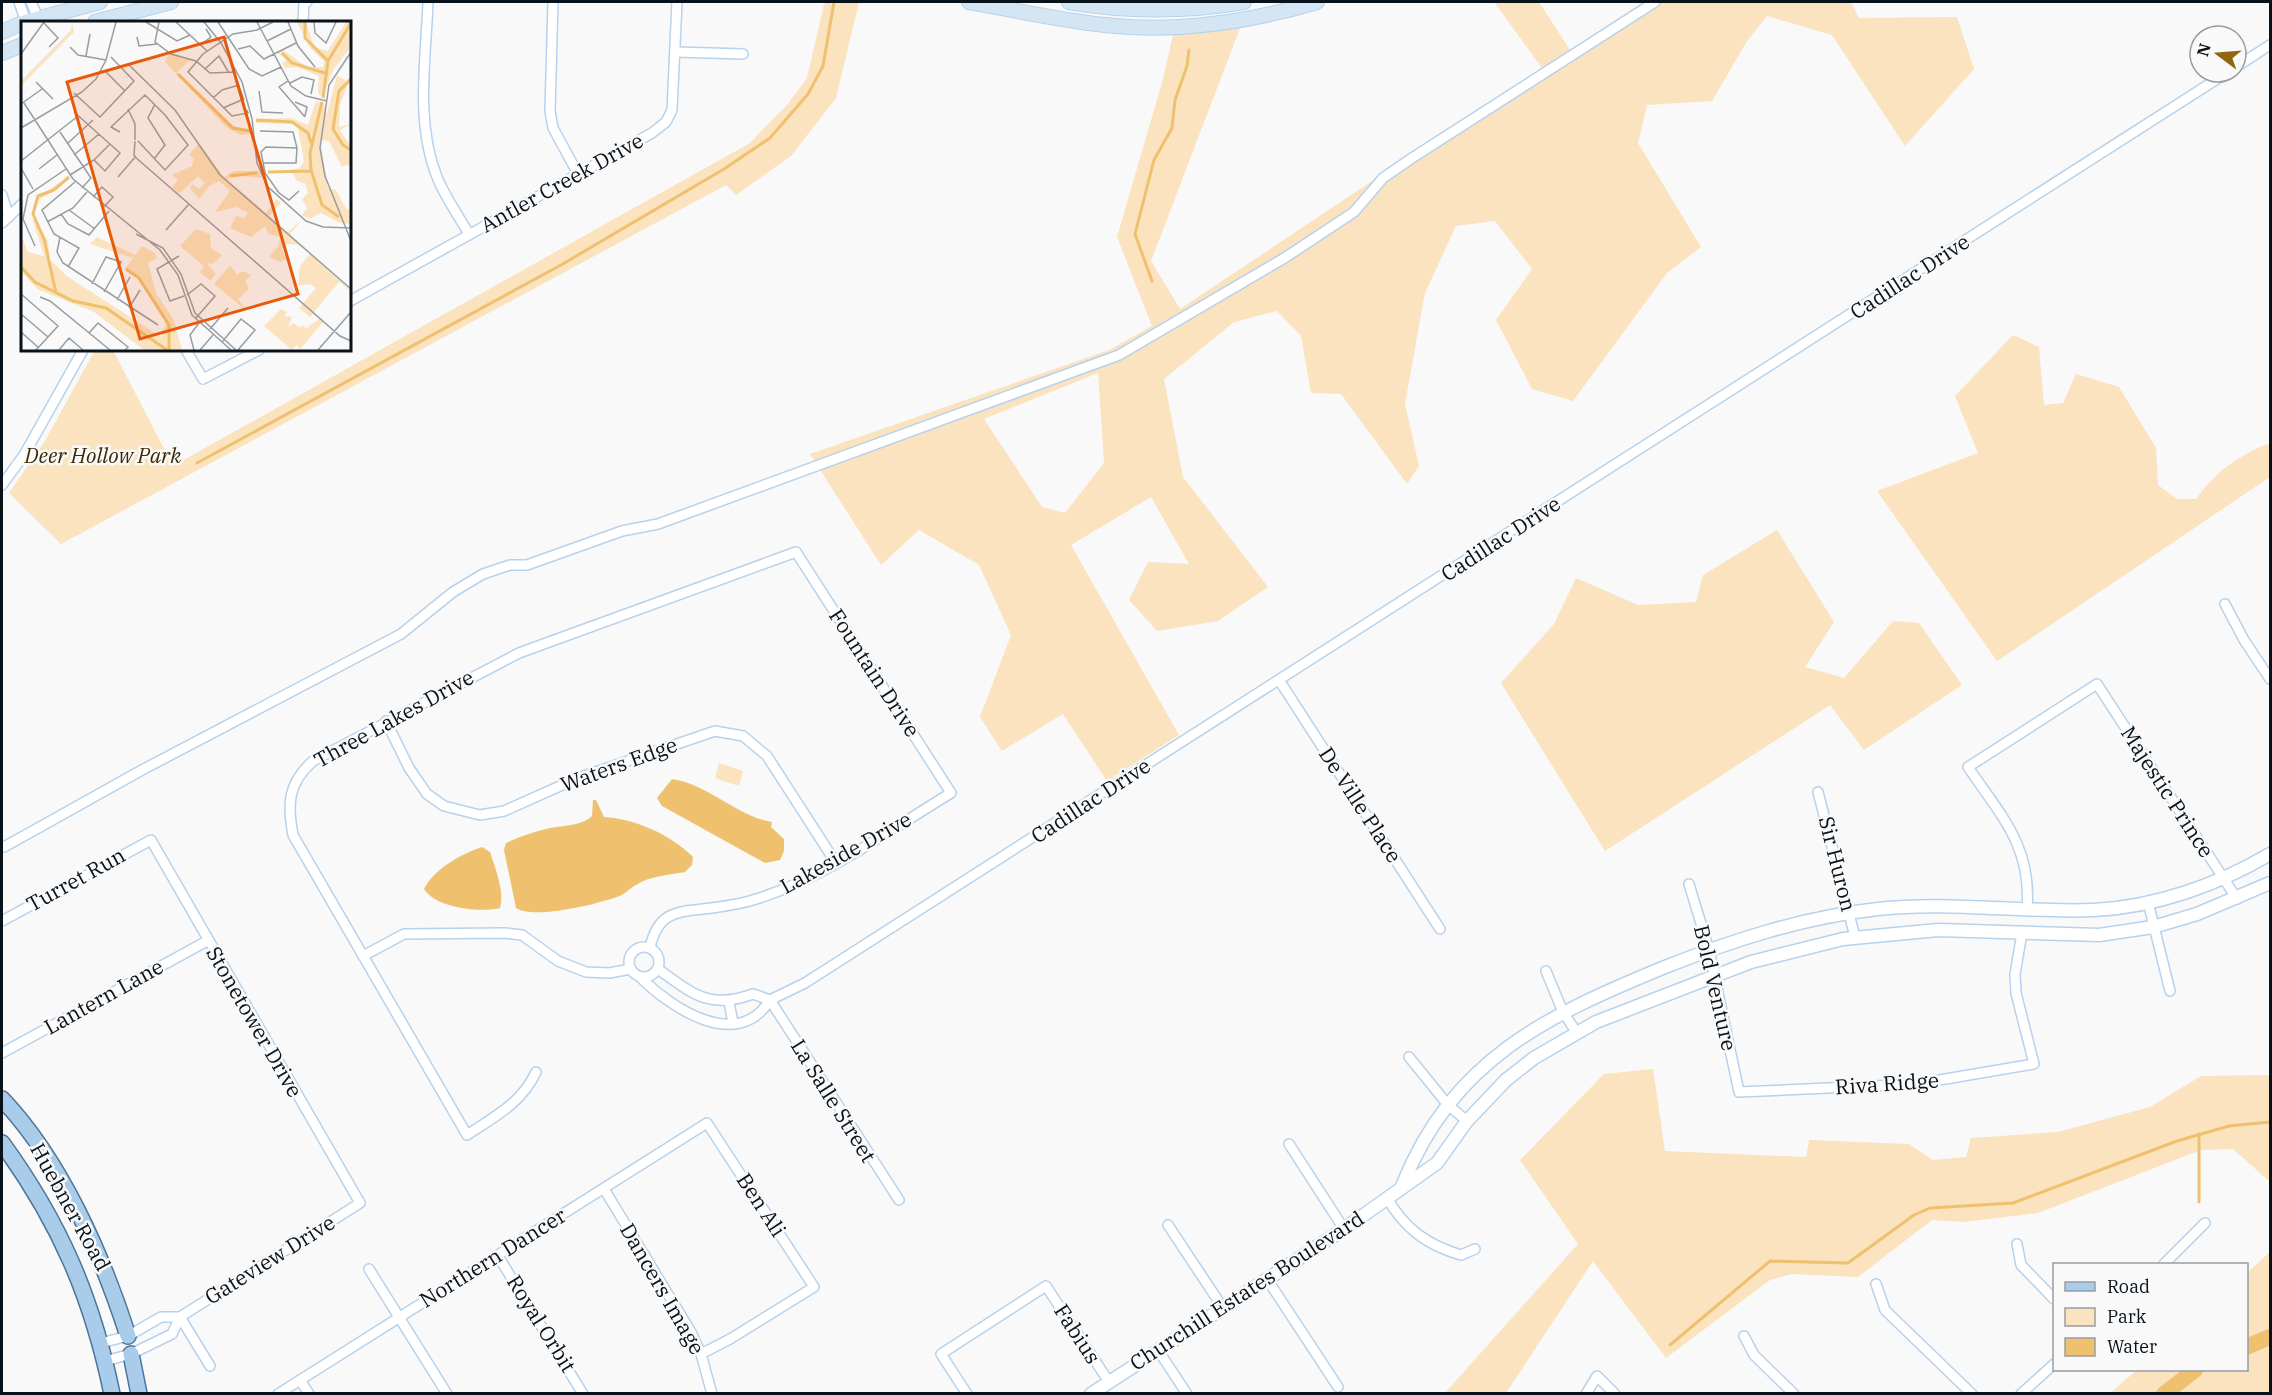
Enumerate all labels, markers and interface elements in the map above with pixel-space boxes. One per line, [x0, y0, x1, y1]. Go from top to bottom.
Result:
inset map [21, 21, 351, 351]
north arrow [2188, 24, 2248, 84]
text: N [2192, 41, 2215, 59]
street label: Antler Creek Drive [475, 126, 648, 239]
street label: Cadillac Drive [1844, 227, 1975, 325]
park label: Deer Hollow Park [24, 441, 182, 469]
street label: Cadillac Drive [1435, 489, 1566, 587]
street label: Fountain Drive [823, 603, 927, 742]
street label: Three Lakes Drive [309, 663, 478, 774]
street label: Majestic Prince [2115, 720, 2221, 863]
street label: Waters Edge [557, 730, 681, 798]
street label: De Ville Place [1313, 741, 1409, 868]
street label: Cadillac Drive [1025, 751, 1156, 849]
street label: Lakeside Drive [775, 805, 916, 900]
street label: Sir Huron [1813, 813, 1863, 914]
street label: Turret Run [21, 840, 130, 918]
street label: Bold Venture [1688, 922, 1744, 1053]
street label: Stonetower Drive [200, 941, 309, 1102]
street label: Lantern Lane [39, 952, 168, 1040]
street label: La Salle Street [785, 1034, 883, 1167]
street label: Riva Ridge [1834, 1065, 1940, 1101]
street label: Huebner Road [24, 1138, 118, 1276]
street label: Ben Ali [731, 1167, 793, 1242]
street label: Northern Dancer [414, 1200, 572, 1314]
street label: Churchill Estates Boulevard [1124, 1204, 1369, 1377]
street label: Gateview Drive [199, 1208, 340, 1310]
street label: Dancers Image [614, 1218, 712, 1359]
legend [2053, 1263, 2248, 1371]
street label: Royal Orbit [501, 1269, 583, 1378]
text: Road [2107, 1275, 2150, 1298]
street label: Fabius [1048, 1298, 1108, 1369]
text: Park [2107, 1305, 2147, 1328]
text: Water [2107, 1335, 2157, 1358]

